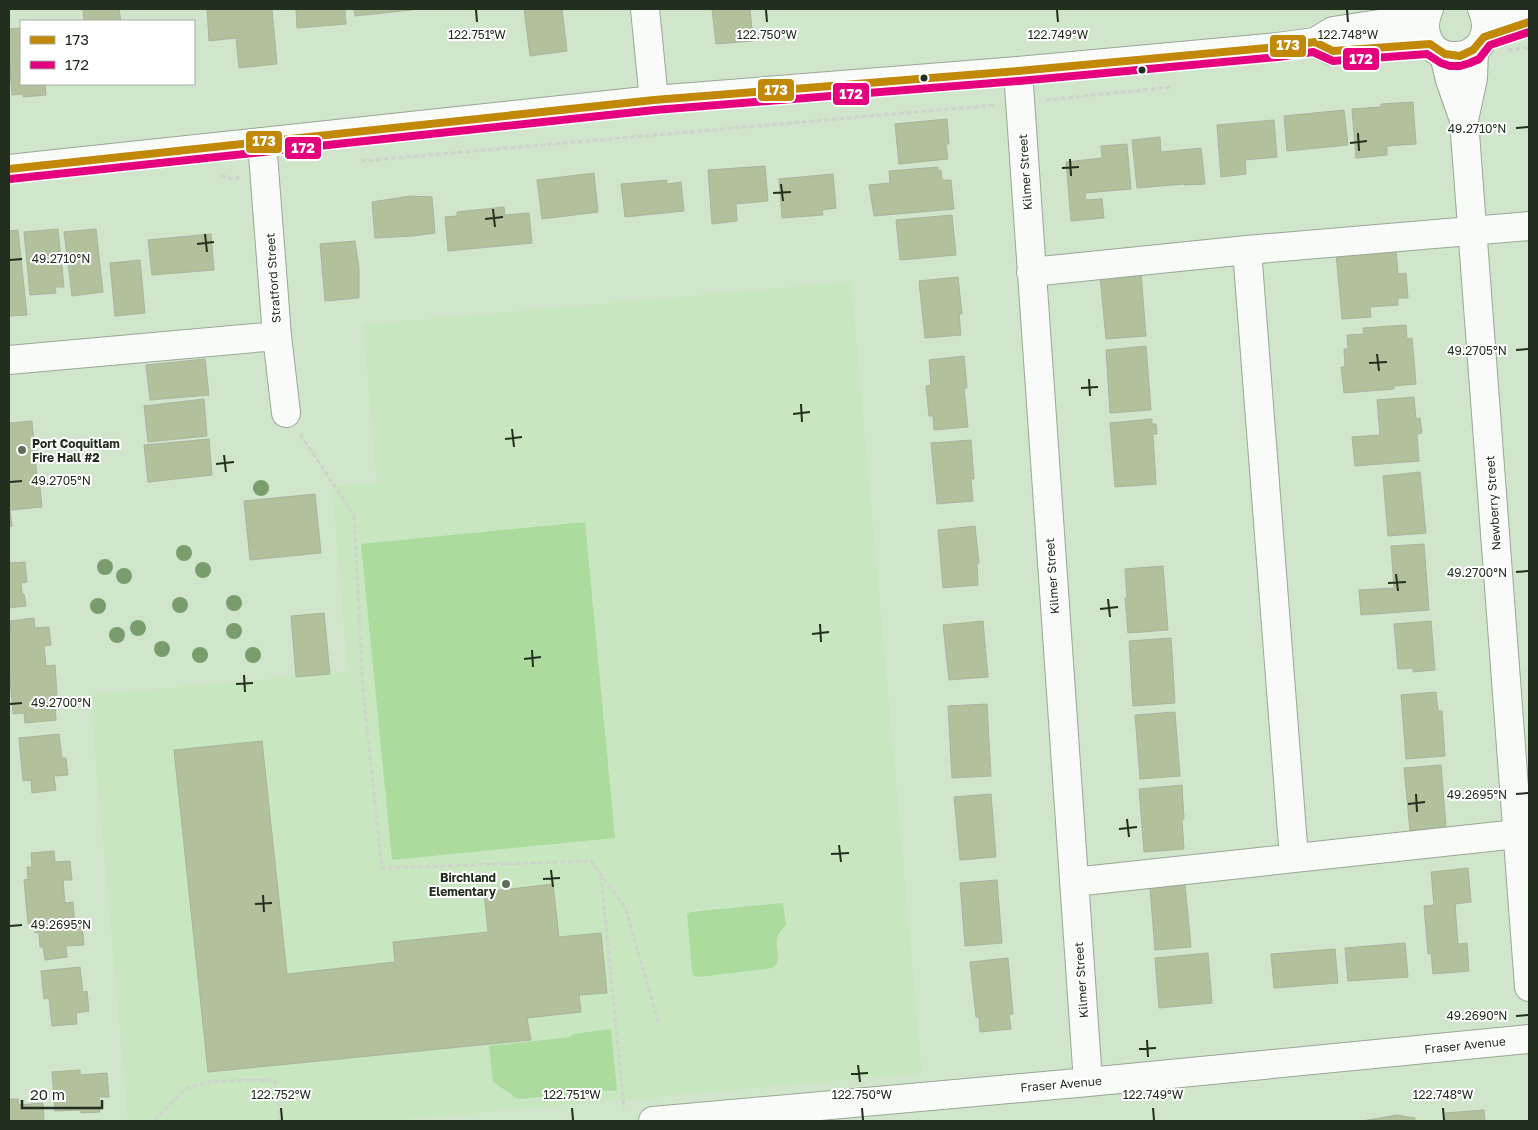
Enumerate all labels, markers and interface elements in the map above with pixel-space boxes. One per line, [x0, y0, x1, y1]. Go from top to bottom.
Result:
legend [20, 20, 195, 85]
text: 122.751°W [448, 27, 506, 42]
text: 122.750°W [737, 27, 798, 42]
text: 122.749°W [1028, 27, 1089, 42]
text: 122.748°W [1318, 27, 1379, 42]
text: 173 [65, 30, 89, 48]
line badge: 173 [1269, 34, 1307, 58]
text: 173 [1276, 36, 1300, 53]
line badge: 172 [1342, 47, 1380, 71]
text: 172 [1349, 50, 1373, 67]
text: 172 [65, 55, 89, 73]
unlabelled marker [1137, 65, 1147, 75]
unlabelled marker [919, 73, 929, 83]
line badge: 173 [757, 78, 795, 102]
text: 173 [764, 81, 788, 98]
line badge: 172 [832, 82, 870, 106]
text: 172 [839, 85, 863, 102]
text: 49.2710°N [1448, 121, 1506, 136]
line badge: 173 [245, 130, 283, 154]
text: 173 [252, 132, 276, 149]
street label: Kilmer Street [1015, 133, 1035, 210]
line badge: 172 [284, 136, 322, 160]
text: 172 [291, 139, 315, 156]
street label: Stratford Street [262, 232, 284, 324]
text: 49.2710°N [32, 251, 90, 266]
text: 49.2705°N [1447, 343, 1507, 358]
place label: Port Coquitlam Fire Hall #2 [32, 436, 120, 465]
marker: Port Coquitlam Fire Hall #2 [16, 444, 28, 456]
street label: Newberry Street [1482, 455, 1504, 551]
text: 49.2705°N [31, 473, 91, 488]
street label: Kilmer Street [1042, 537, 1062, 614]
text: 49.2700°N [1447, 565, 1507, 580]
text: 49.2700°N [31, 695, 91, 710]
text: 49.2695°N [1447, 787, 1507, 802]
place label: Birchland Elementary [429, 870, 497, 899]
marker: Birchland Elementary [500, 878, 512, 890]
text: 49.2695°N [31, 917, 91, 932]
street label: Kilmer Street [1071, 941, 1091, 1018]
text: 49.2690°N [1447, 1008, 1507, 1023]
street label: Fraser Avenue [1424, 1033, 1507, 1057]
street label: Fraser Avenue [1020, 1073, 1102, 1095]
scale bar [22, 1078, 102, 1110]
text: 20 m [30, 1085, 65, 1103]
text: 122.752°W [251, 1087, 311, 1102]
text: 122.751°W [543, 1087, 601, 1102]
text: 122.750°W [832, 1087, 893, 1102]
text: 122.749°W [1123, 1087, 1184, 1102]
text: 122.748°W [1413, 1087, 1474, 1102]

